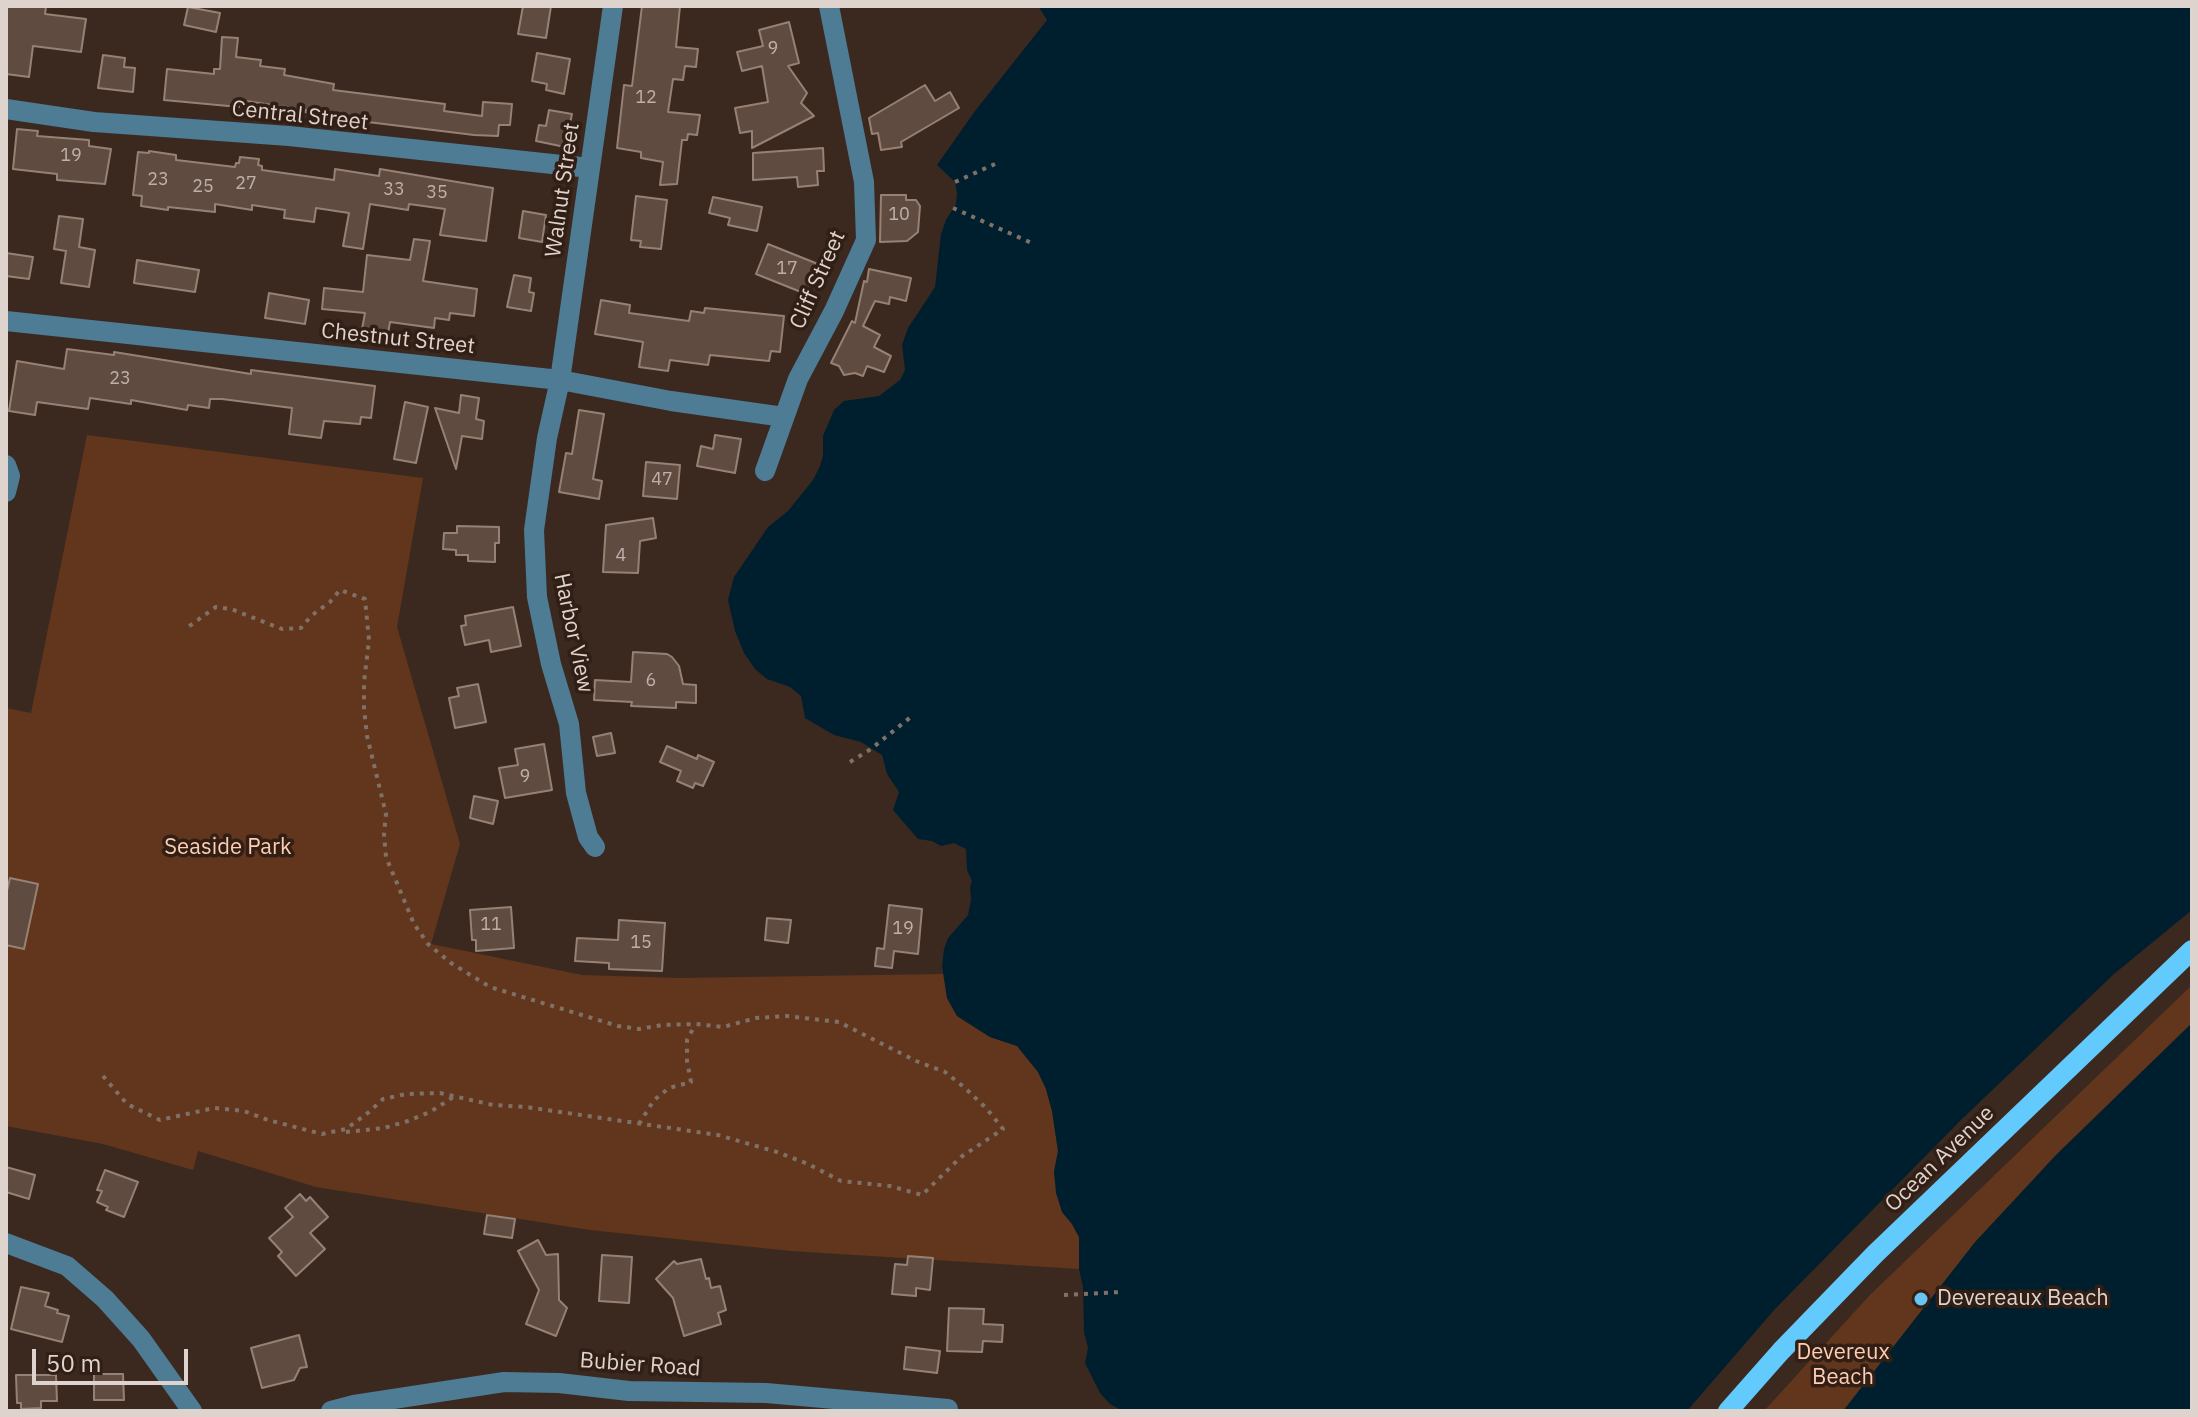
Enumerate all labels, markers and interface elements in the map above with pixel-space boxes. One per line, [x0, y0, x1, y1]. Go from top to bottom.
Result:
house number: 9 [768, 38, 778, 60]
house number: 12 [635, 87, 657, 109]
street label: Central Street [230, 96, 370, 136]
street label: Walnut Street [541, 121, 585, 259]
house number: 19 [60, 145, 82, 167]
house number: 23 [147, 169, 169, 191]
house number: 27 [235, 173, 257, 195]
house number: 25 [192, 176, 214, 198]
house number: 33 [383, 179, 405, 201]
house number: 35 [426, 182, 448, 204]
house number: 10 [888, 204, 910, 226]
street label: Cliff Street [785, 227, 851, 333]
house number: 17 [776, 258, 798, 280]
street label: Chestnut Street [320, 318, 476, 360]
house number: 23 [109, 368, 131, 390]
house number: 47 [651, 469, 673, 491]
house number: 4 [616, 545, 626, 567]
street label: Harbor View [547, 571, 599, 695]
house number: 6 [646, 670, 656, 692]
house number: 9 [520, 766, 530, 788]
park label: Seaside Park [164, 835, 292, 861]
house number: 11 [480, 914, 502, 936]
house number: 19 [892, 918, 914, 940]
house number: 15 [630, 932, 652, 954]
street label: Ocean Avenue [1880, 1100, 2000, 1218]
place label: Devereaux Beach [1937, 1286, 2109, 1312]
marker: Devereaux Beach [1912, 1290, 1930, 1308]
scale bar [36, 1333, 192, 1383]
park label: Devereux Beach [1796, 1340, 1890, 1392]
text: 50 m [46, 1347, 101, 1379]
street label: Bubier Road [579, 1348, 701, 1382]

